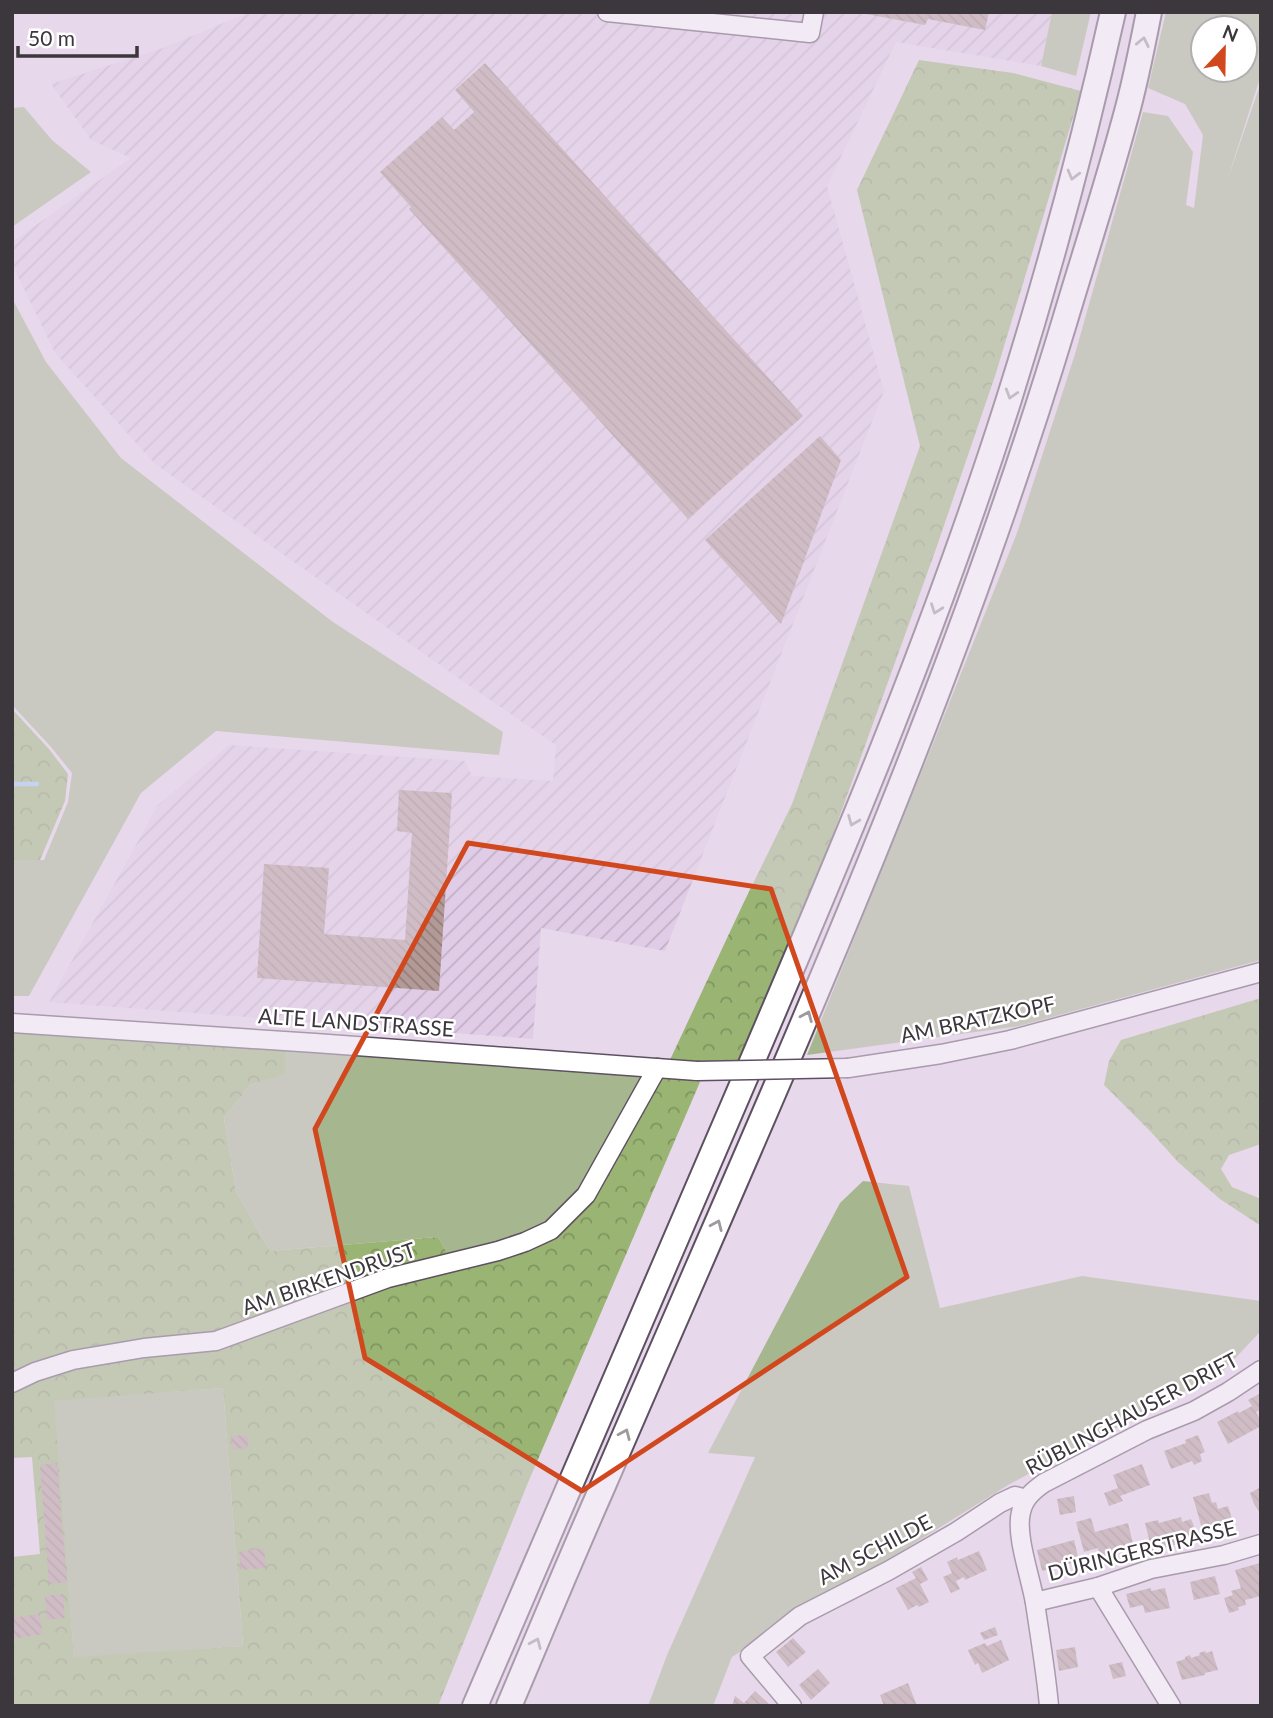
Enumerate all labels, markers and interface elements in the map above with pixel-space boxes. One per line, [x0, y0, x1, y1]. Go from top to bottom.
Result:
scale bar [18, 14, 136, 58]
north arrow [1189, 14, 1259, 84]
text: N [1219, 19, 1242, 46]
text: 50 m [28, 25, 75, 50]
one-way arrow [1135, 36, 1150, 48]
one-way arrow [1067, 169, 1081, 181]
one-way arrow [1004, 387, 1019, 399]
one-way arrow [930, 602, 944, 614]
one-way arrow [848, 814, 862, 826]
street label: AM BRATZKOPF [898, 990, 1058, 1047]
street label: ALTE LANDSTRASSE [257, 1002, 455, 1041]
one-way arrow [798, 1011, 812, 1023]
one-way arrow [709, 1220, 723, 1233]
street label: AM BIRKENDRUST [238, 1236, 419, 1319]
street label: RÜBLINGHAUSER DRIFT [1021, 1346, 1242, 1479]
one-way arrow [617, 1428, 631, 1440]
street label: AM SCHILDE [813, 1508, 935, 1589]
street label: DÜRINGERSTRASSE [1045, 1514, 1238, 1585]
one-way arrow [528, 1638, 542, 1650]

